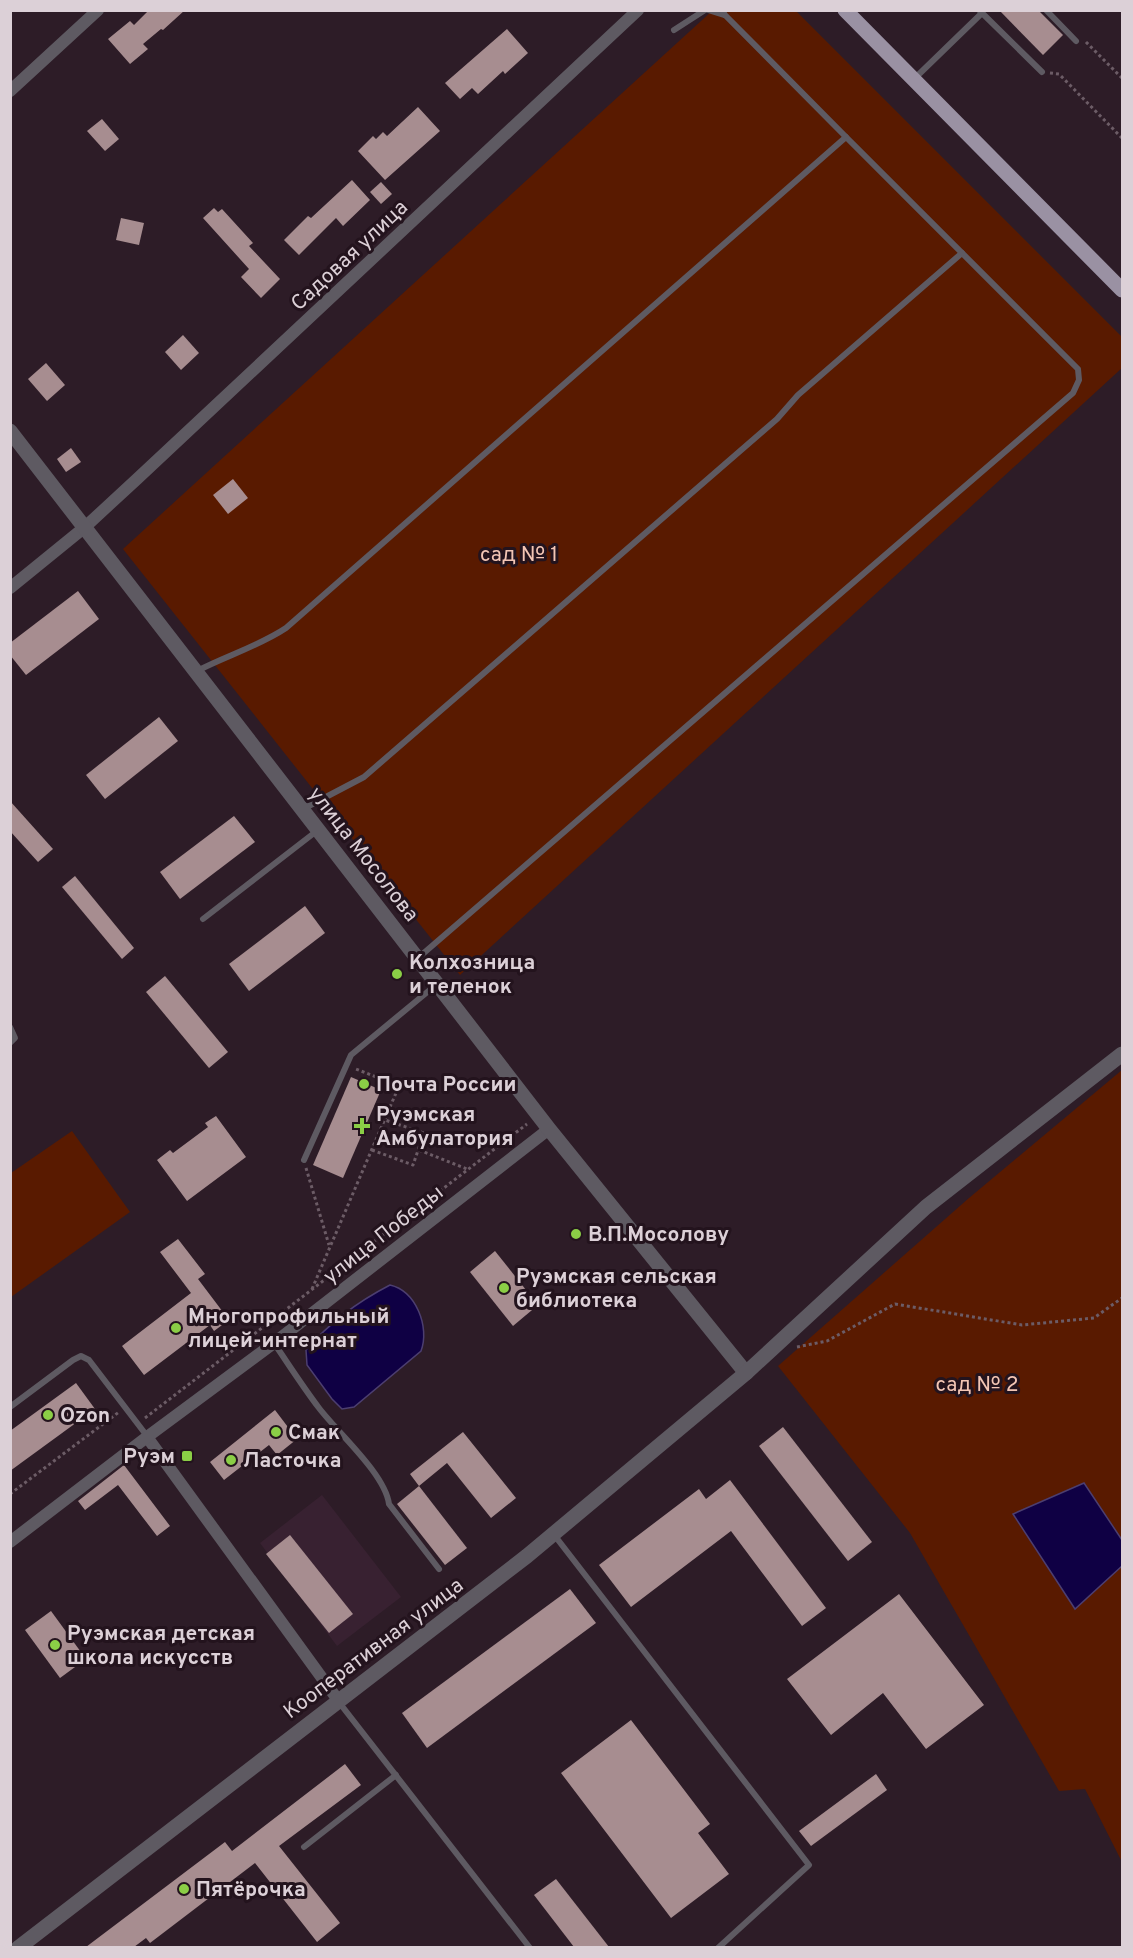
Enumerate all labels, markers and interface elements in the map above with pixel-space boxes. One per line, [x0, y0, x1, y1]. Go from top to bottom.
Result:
street label: Садовая улица [286, 195, 414, 317]
park label: сад № 1 [480, 542, 558, 569]
street label: улица Мосолова [302, 782, 424, 928]
place label: Колхозница и теленок [409, 950, 535, 1001]
marker: Колхозница и теленок [390, 967, 404, 981]
place label: Почта России [376, 1072, 516, 1099]
marker: Почта России [357, 1077, 371, 1091]
place label: Руэмская Амбулатория [376, 1102, 514, 1153]
marker: Руэмская Амбулатория [353, 1117, 371, 1135]
street label: улица Победы [318, 1180, 450, 1291]
place label: В.П.Мосолову [588, 1222, 729, 1249]
marker: В.П.Мосолову [569, 1227, 583, 1241]
place label: Руэмская сельская библиотека [516, 1264, 717, 1315]
marker: Руэмская сельская библиотека [497, 1281, 511, 1295]
place label: Многопрофильный лицей-интернат [188, 1304, 390, 1355]
marker: Многопрофильный лицей-интернат [169, 1321, 183, 1335]
park label: сад № 2 [935, 1372, 1019, 1399]
place label: Ozon [60, 1403, 110, 1430]
marker: Ozon [41, 1408, 55, 1422]
place label: Смак [288, 1420, 340, 1447]
marker: Смак [269, 1425, 283, 1439]
place label: Руэм [123, 1444, 175, 1471]
place label: Ласточка [243, 1448, 341, 1475]
marker: Руэм [180, 1449, 194, 1463]
marker: Ласточка [224, 1453, 238, 1467]
street label: Кооперативная улица [278, 1573, 469, 1726]
place label: Руэмская детская школа искусств [67, 1621, 255, 1672]
marker: Руэмская детская школа искусств [48, 1638, 62, 1652]
place label: Пятёрочка [196, 1877, 306, 1904]
marker: Пятёрочка [177, 1882, 191, 1896]

